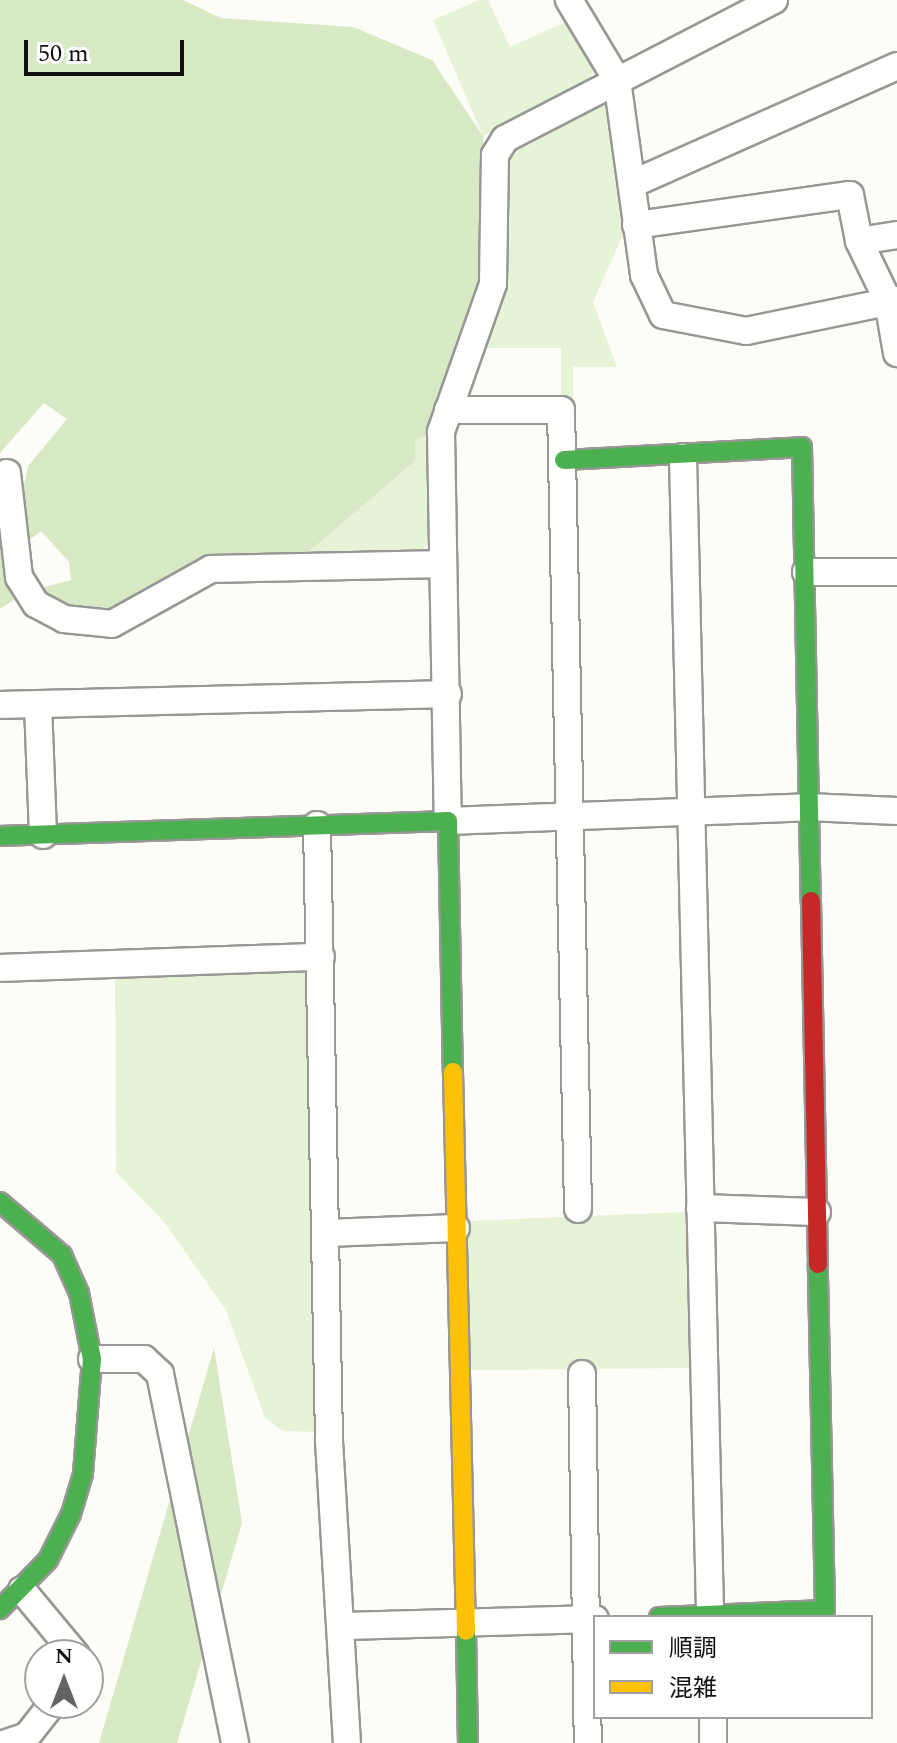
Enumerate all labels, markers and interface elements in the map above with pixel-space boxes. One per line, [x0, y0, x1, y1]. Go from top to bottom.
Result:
scale bar [28, 24, 188, 74]
text: 50 m [38, 36, 89, 72]
legend [593, 1615, 873, 1719]
text: 順調 [669, 1631, 717, 1667]
north arrow [24, 1639, 104, 1719]
text: N [55, 1640, 73, 1673]
text: 混雑 [669, 1671, 717, 1707]

